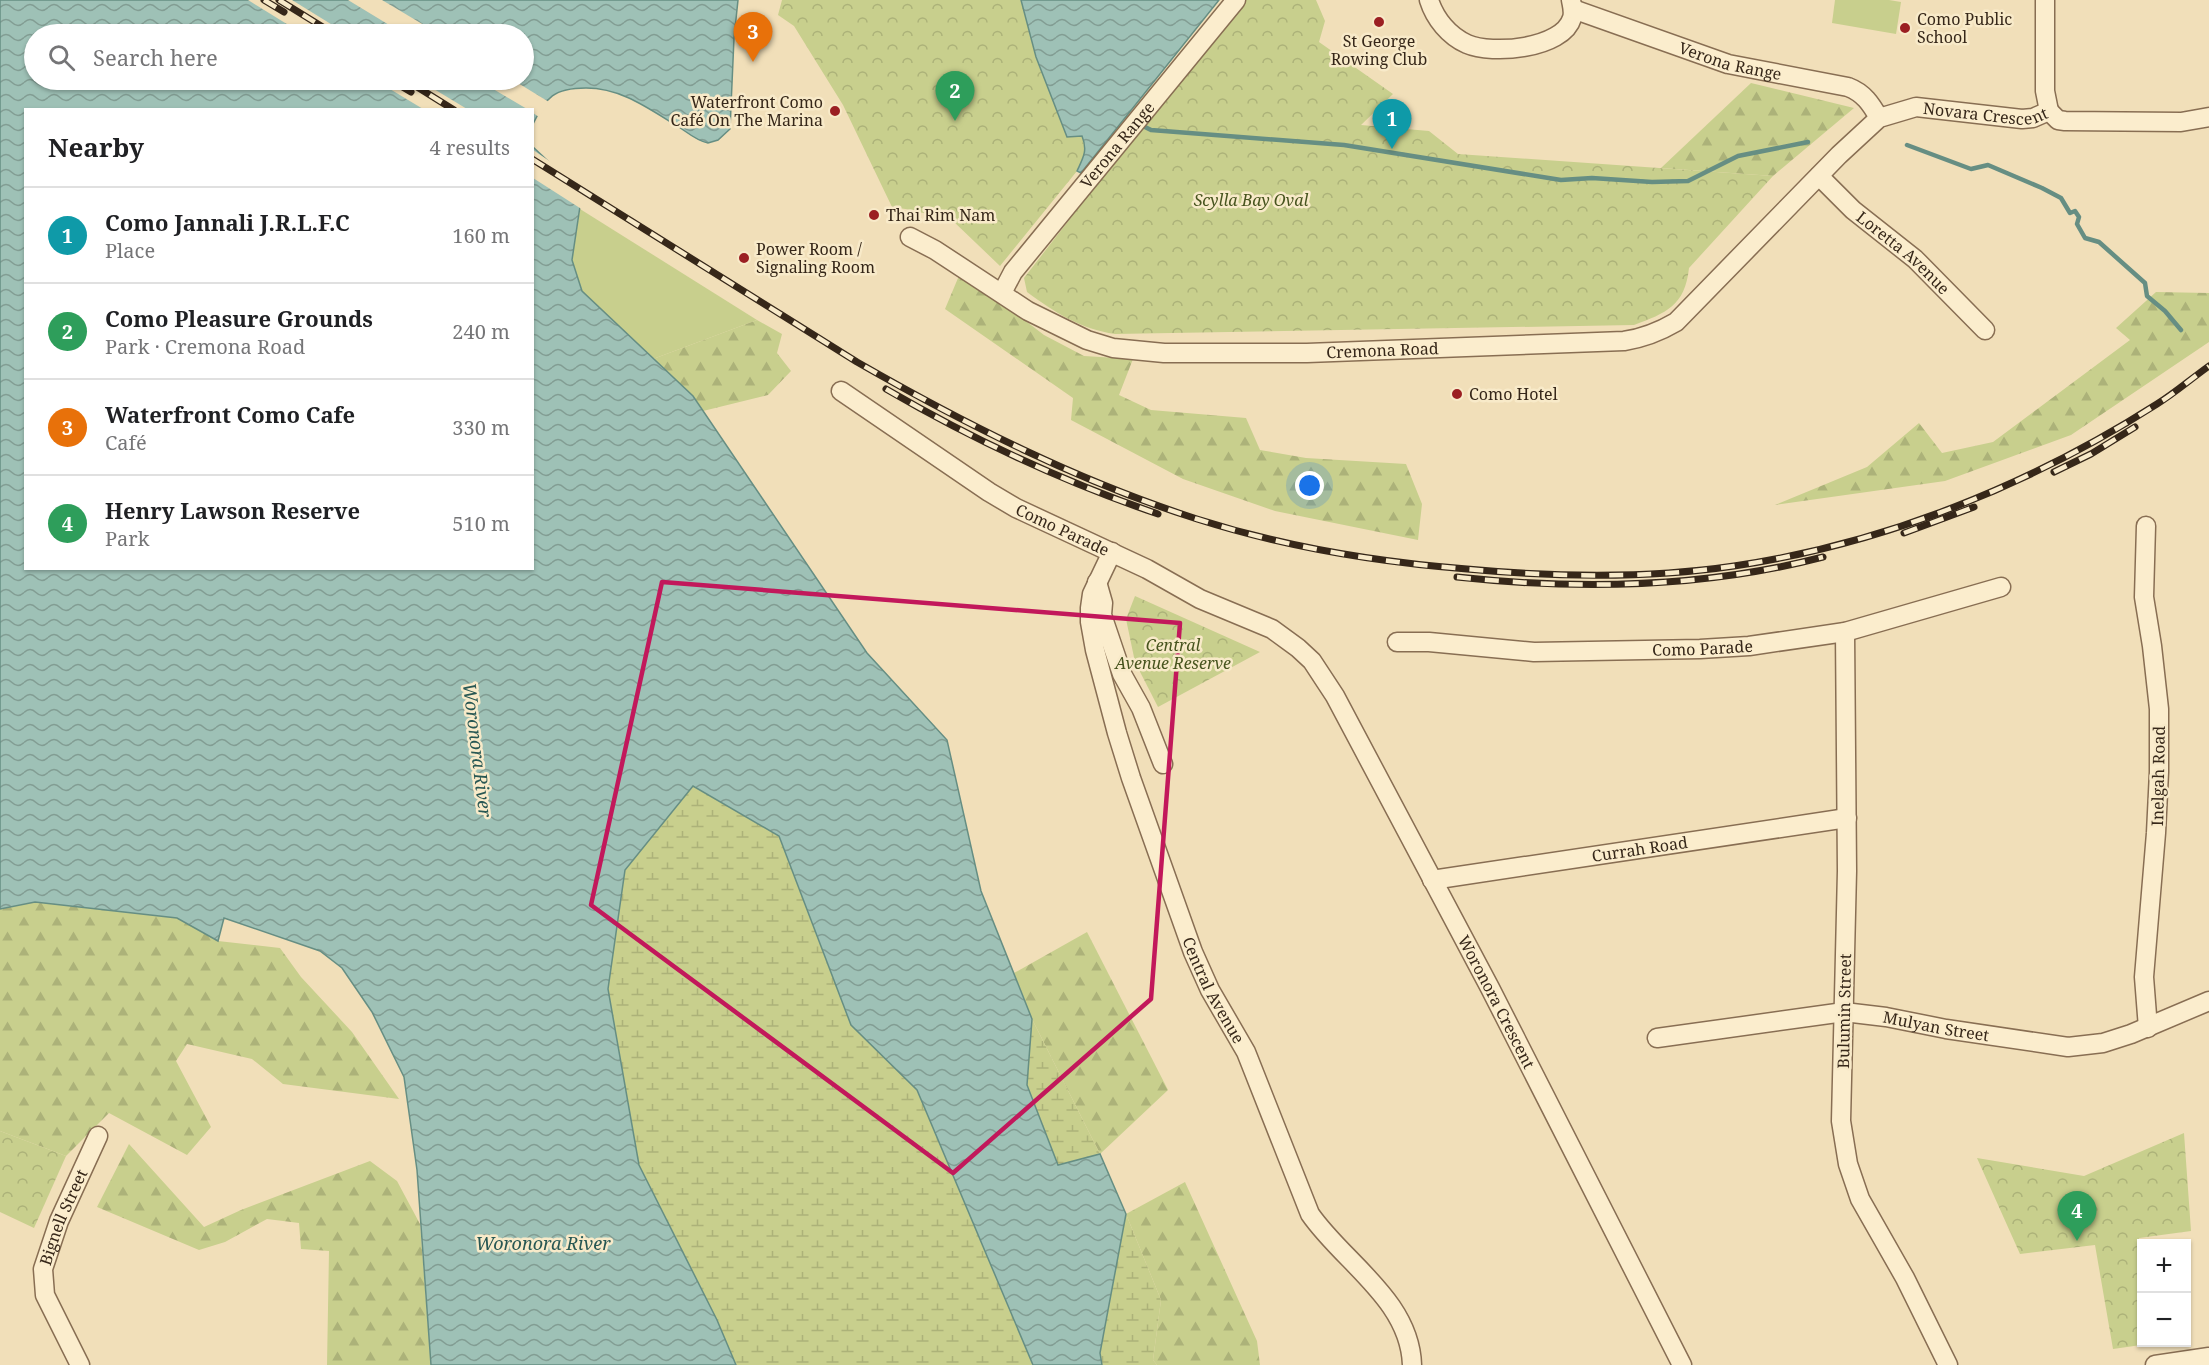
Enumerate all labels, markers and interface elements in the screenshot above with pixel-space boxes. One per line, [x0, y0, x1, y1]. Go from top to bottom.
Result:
place label: Como Public School [1917, 8, 2012, 48]
pin: 3 [734, 13, 772, 62]
marker: St George Rowing Club [1372, 15, 1386, 29]
marker: Como Public School [1898, 21, 1912, 35]
search box [24, 24, 534, 90]
place label: St George Rowing Club [1331, 30, 1427, 70]
street label: Verona Range [1676, 36, 1783, 85]
icon: search [45, 41, 78, 74]
text: Search here [93, 42, 218, 72]
pin: 2 [936, 72, 974, 121]
place label: Waterfront Como Café On The Marina [671, 91, 823, 131]
street label: Verona Range [1075, 97, 1159, 193]
street label: Novara Crescent [1922, 97, 2052, 130]
pin: 1 [1372, 100, 1412, 149]
marker: Waterfront Como Café On The Marina [828, 104, 842, 118]
text: Nearby [48, 129, 144, 165]
text: 4 results [430, 134, 510, 161]
park label: Scylla Bay Oval [1194, 189, 1308, 211]
place label: Thai Rim Nam [886, 204, 996, 226]
street label: Loretta Avenue [1852, 206, 1955, 299]
text: Como Jannali J.R.L.F.C [105, 207, 350, 237]
marker: Thai Rim Nam [867, 208, 881, 222]
text: 1 [62, 222, 73, 249]
text: 160 m [452, 222, 510, 249]
text: Place [105, 237, 155, 264]
place label: Power Room / Signaling Room [756, 238, 875, 278]
marker: Power Room / Signaling Room [737, 251, 751, 265]
text: Como Pleasure Grounds [105, 303, 373, 333]
text: 2 [62, 318, 73, 345]
text: 240 m [452, 318, 510, 345]
text: Park · Cremona Road [105, 333, 305, 360]
street label: Cremona Road [1326, 337, 1439, 363]
place label: Como Hotel [1469, 383, 1558, 405]
marker: Como Hotel [1450, 387, 1464, 401]
text: Waterfront Como Cafe [105, 399, 355, 429]
text: 3 [62, 414, 73, 441]
text: 330 m [452, 414, 510, 441]
text: Café [105, 429, 147, 456]
your location [1295, 471, 1324, 500]
text: Henry Lawson Reserve [105, 495, 360, 525]
street label: Como Parade [1012, 498, 1113, 561]
text: 4 [62, 510, 73, 537]
text: 510 m [452, 510, 510, 537]
text: Park [105, 525, 149, 552]
park label: Central Avenue Reserve [1114, 634, 1231, 674]
street label: Como Parade [1652, 635, 1754, 661]
water label: Woronora River [458, 681, 498, 819]
street label: Inelgah Road [2146, 726, 2170, 826]
street label: Currah Road [1590, 831, 1689, 867]
street label: Woronora Crescent [1453, 931, 1540, 1073]
street label: Central Avenue [1178, 934, 1250, 1047]
street label: Bulumin Street [1832, 953, 1856, 1069]
street label: Mulyan Street [1881, 1006, 1991, 1046]
street label: Bignell Street [34, 1165, 93, 1268]
pin: 4 [2058, 1192, 2096, 1241]
water label: Woronora River [475, 1231, 611, 1255]
map controls [2137, 1239, 2191, 1347]
button: + [2137, 1239, 2191, 1293]
button: − [2137, 1293, 2191, 1347]

